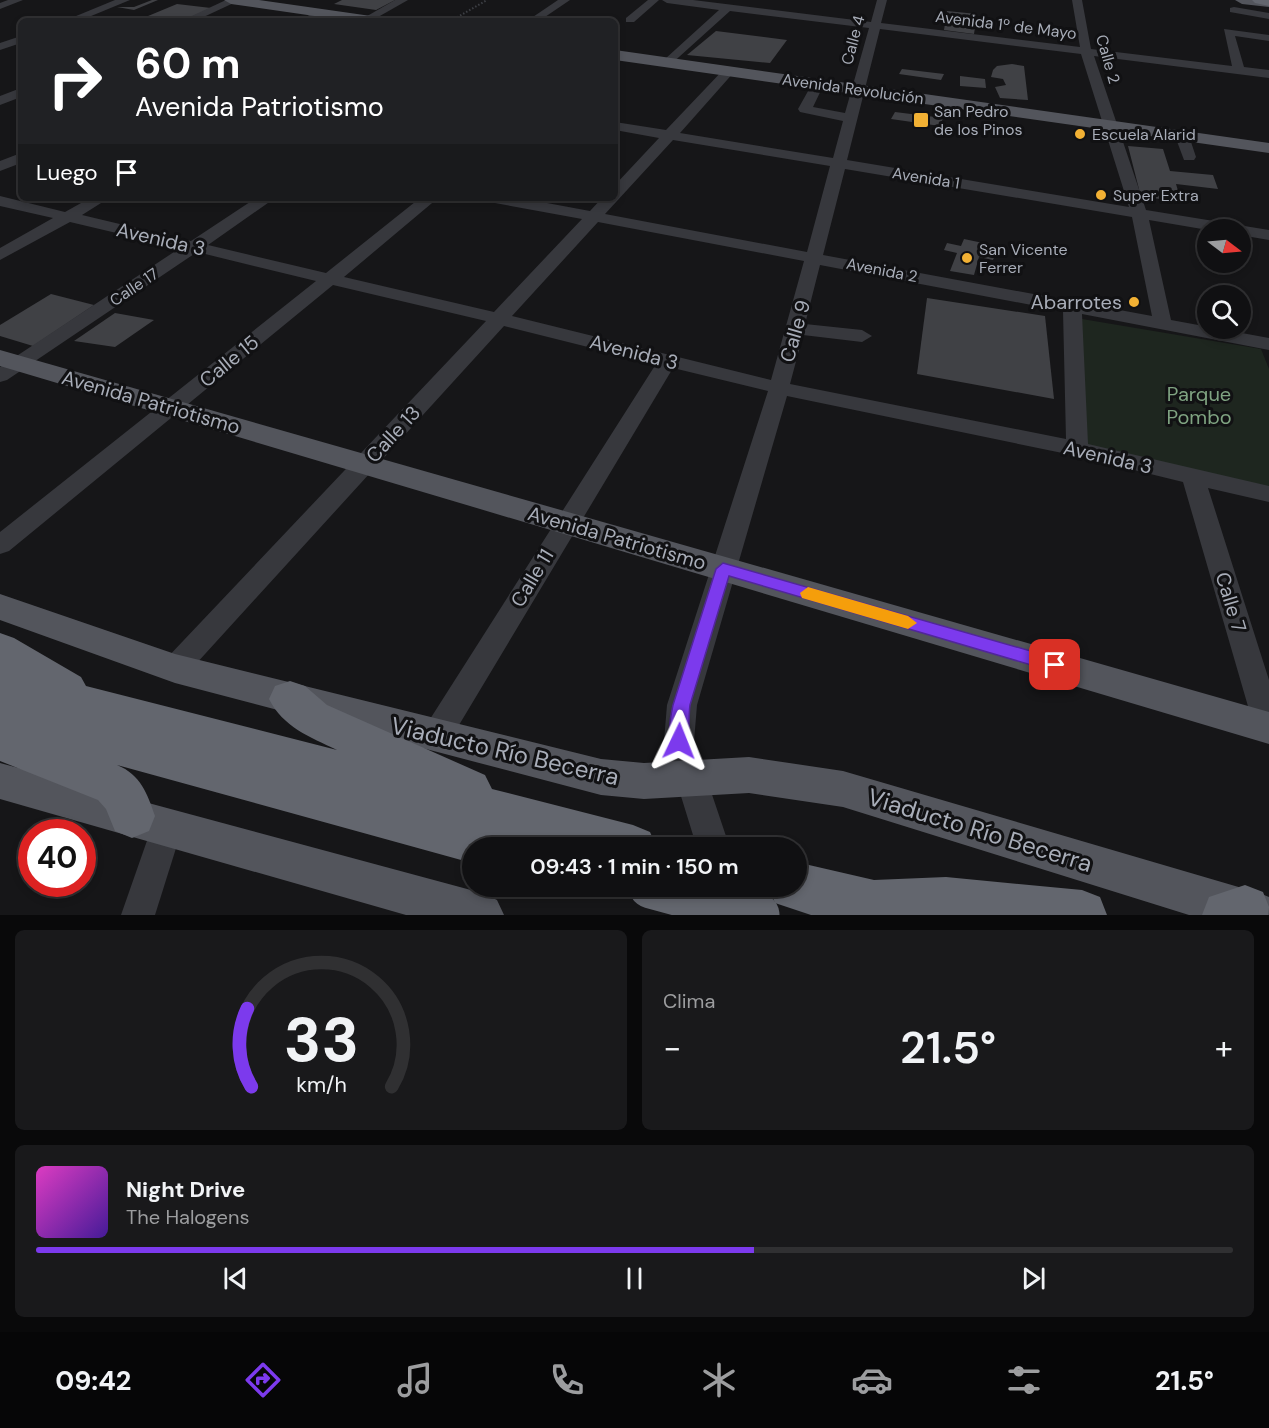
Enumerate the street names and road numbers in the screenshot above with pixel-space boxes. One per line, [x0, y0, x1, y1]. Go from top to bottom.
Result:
street label: Avenida 1º de Mayo [934, 6, 1078, 44]
street label: Calle 4 [836, 13, 870, 67]
street label: Calle 2 [1091, 32, 1125, 86]
street label: Avenida Revolución [781, 69, 925, 109]
street label: Avenida 1 [891, 162, 961, 194]
street label: Avenida 3 [114, 216, 208, 262]
street label: Avenida 2 [845, 253, 919, 287]
street label: Calle 17 [106, 263, 162, 311]
street label: Calle 9 [774, 297, 816, 365]
street label: Avenida 3 [587, 328, 681, 376]
street label: Calle 15 [194, 329, 264, 393]
street label: Avenida Patriotismo [59, 364, 243, 440]
street label: Calle 13 [360, 400, 426, 468]
street label: Avenida 3 [1061, 434, 1155, 480]
street label: Avenida Patriotismo [525, 500, 709, 576]
street label: Calle 11 [505, 544, 559, 612]
street label: Calle 7 [1210, 569, 1252, 635]
street label: Viaducto Río Becerra [388, 710, 622, 792]
street label: Viaducto Río Becerra [864, 781, 1096, 879]

